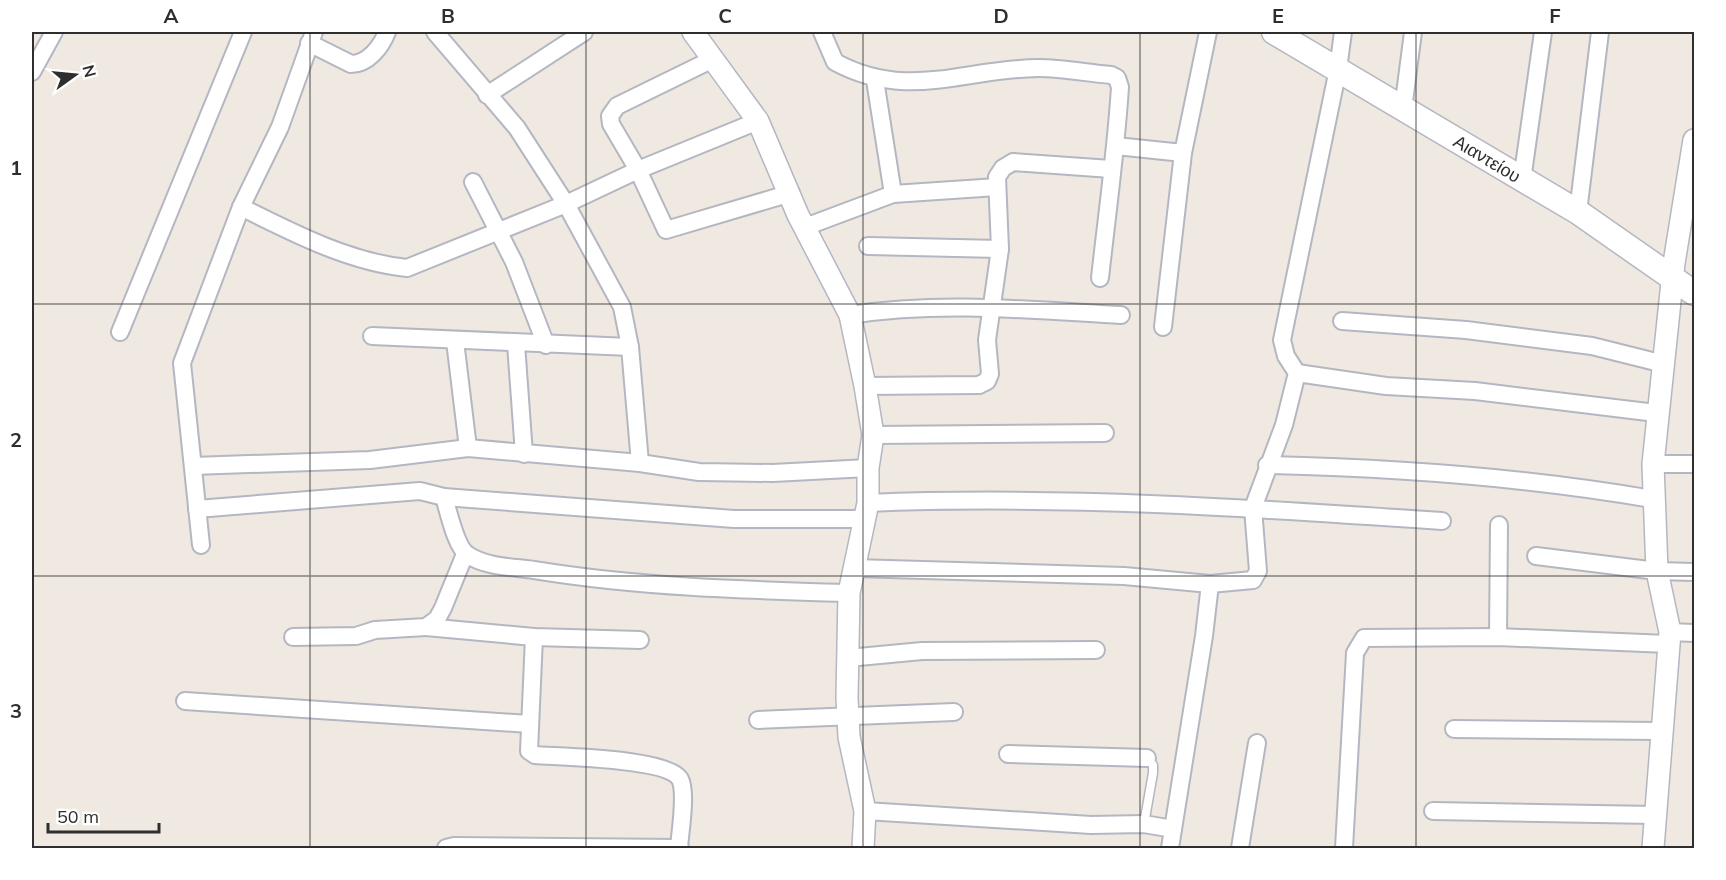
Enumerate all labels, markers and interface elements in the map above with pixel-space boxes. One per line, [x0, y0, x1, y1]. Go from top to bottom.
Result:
text: A [164, 3, 179, 28]
text: B [441, 3, 455, 28]
text: C [718, 3, 732, 28]
text: D [993, 3, 1009, 28]
text: E [1272, 3, 1284, 28]
text: F [1549, 3, 1561, 28]
north arrow [45, 45, 105, 105]
text: N [78, 63, 101, 80]
street label: Αιαντείου [1449, 130, 1525, 188]
text: 1 [10, 155, 22, 180]
text: 2 [10, 427, 22, 452]
text: 3 [10, 698, 22, 723]
scale bar [48, 796, 159, 834]
text: 50 m [57, 805, 99, 828]

